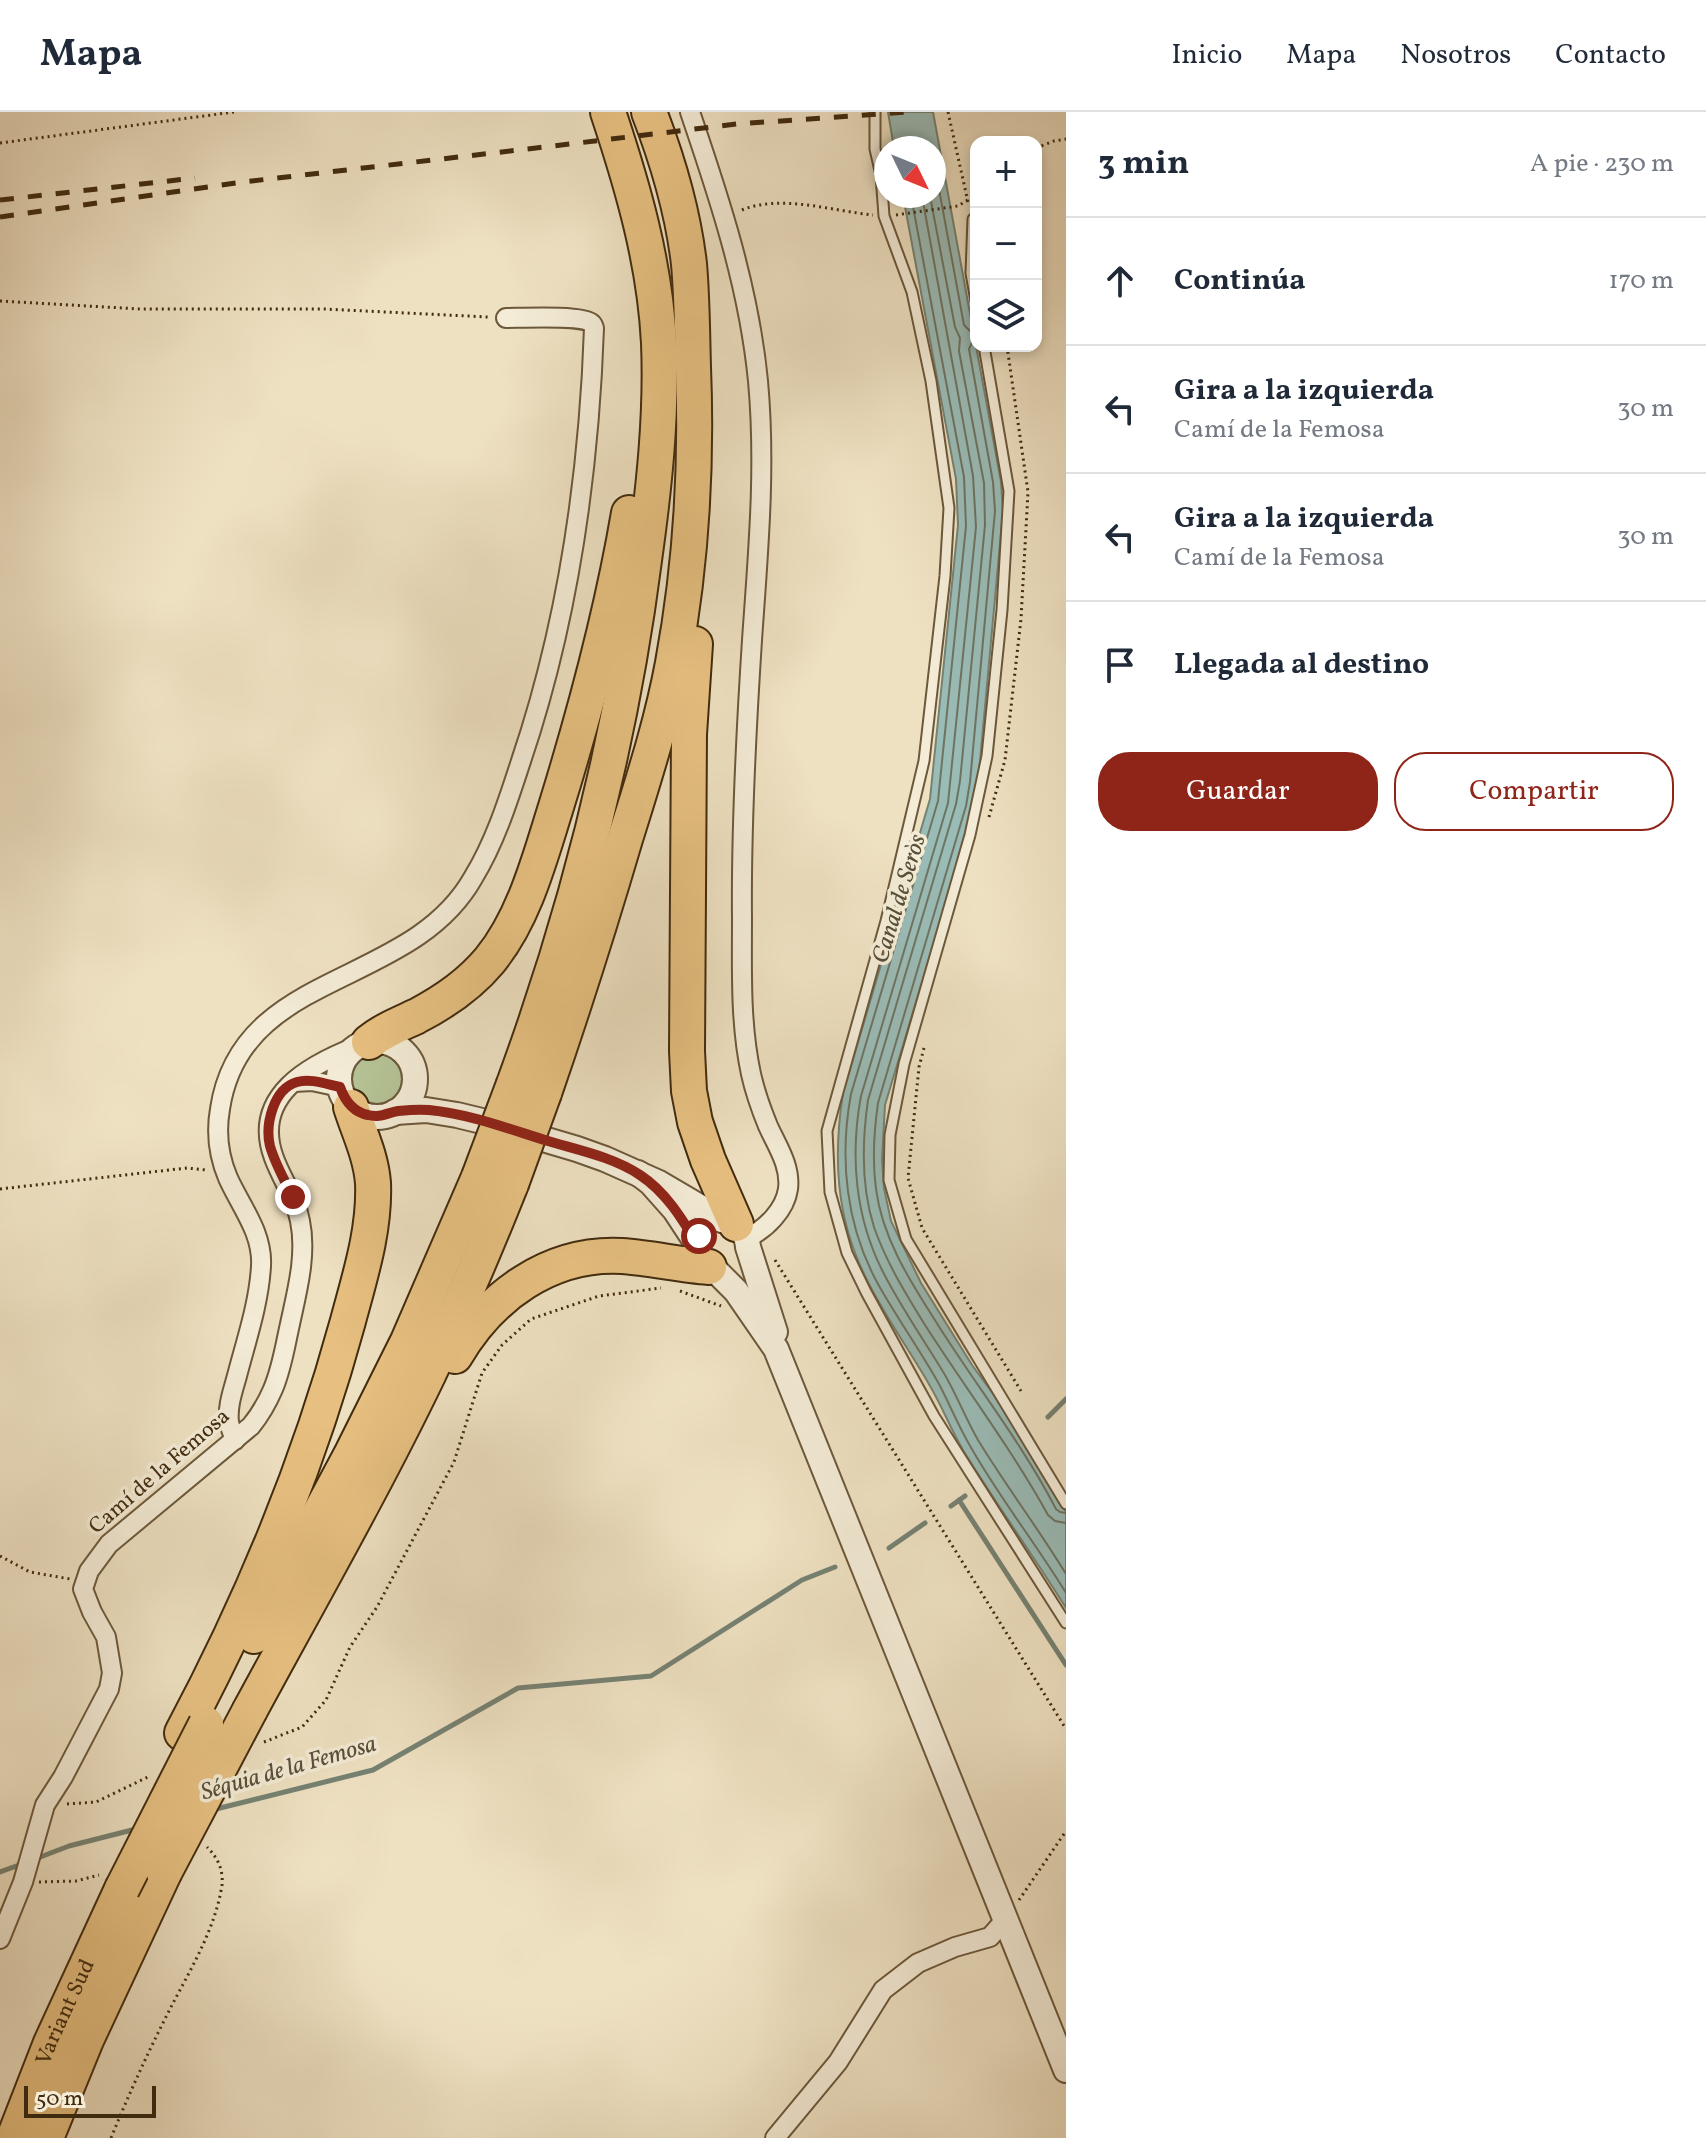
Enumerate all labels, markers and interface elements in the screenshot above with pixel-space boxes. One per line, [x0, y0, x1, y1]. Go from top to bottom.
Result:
text: Mapa [40, 29, 142, 82]
text: Inicio [1171, 36, 1242, 75]
text: Mapa [1286, 36, 1356, 75]
text: Nosotros [1400, 36, 1511, 75]
text: Contacto [1555, 36, 1666, 75]
north arrow [874, 136, 946, 208]
map controls [970, 136, 1042, 352]
button: + [970, 136, 1042, 208]
text: 3 min [1098, 141, 1189, 188]
text: A pie · 230 m [1530, 146, 1674, 182]
button: − [970, 208, 1042, 280]
icon: ahead [1098, 259, 1142, 303]
text: Continúa [1174, 260, 1306, 302]
text: 170 m [1609, 263, 1674, 299]
button: layers [970, 280, 1042, 352]
text: Gira a la izquierda [1174, 370, 1434, 412]
icon: left [1098, 387, 1142, 431]
text: 30 m [1617, 391, 1674, 427]
text: Camí de la Femosa [1174, 412, 1385, 448]
text: Gira a la izquierda [1174, 498, 1434, 540]
icon: left [1098, 515, 1142, 559]
text: 30 m [1617, 519, 1674, 555]
text: Camí de la Femosa [1174, 540, 1385, 576]
icon: arrive [1098, 643, 1142, 687]
text: Llegada al destino [1174, 644, 1429, 686]
button: Guardar [1098, 752, 1378, 831]
button: Compartir [1394, 752, 1674, 831]
water label: Canal de Seròs [864, 830, 936, 968]
route end [275, 1179, 311, 1215]
route start [681, 1218, 717, 1254]
street label: Camí de la Femosa [83, 1402, 237, 1542]
water label: Séquia de la Femosa [197, 1728, 381, 1810]
street label: Variant Sud [28, 1954, 103, 2070]
scale bar [24, 2082, 156, 2118]
text: 50 m [36, 2084, 83, 2115]

